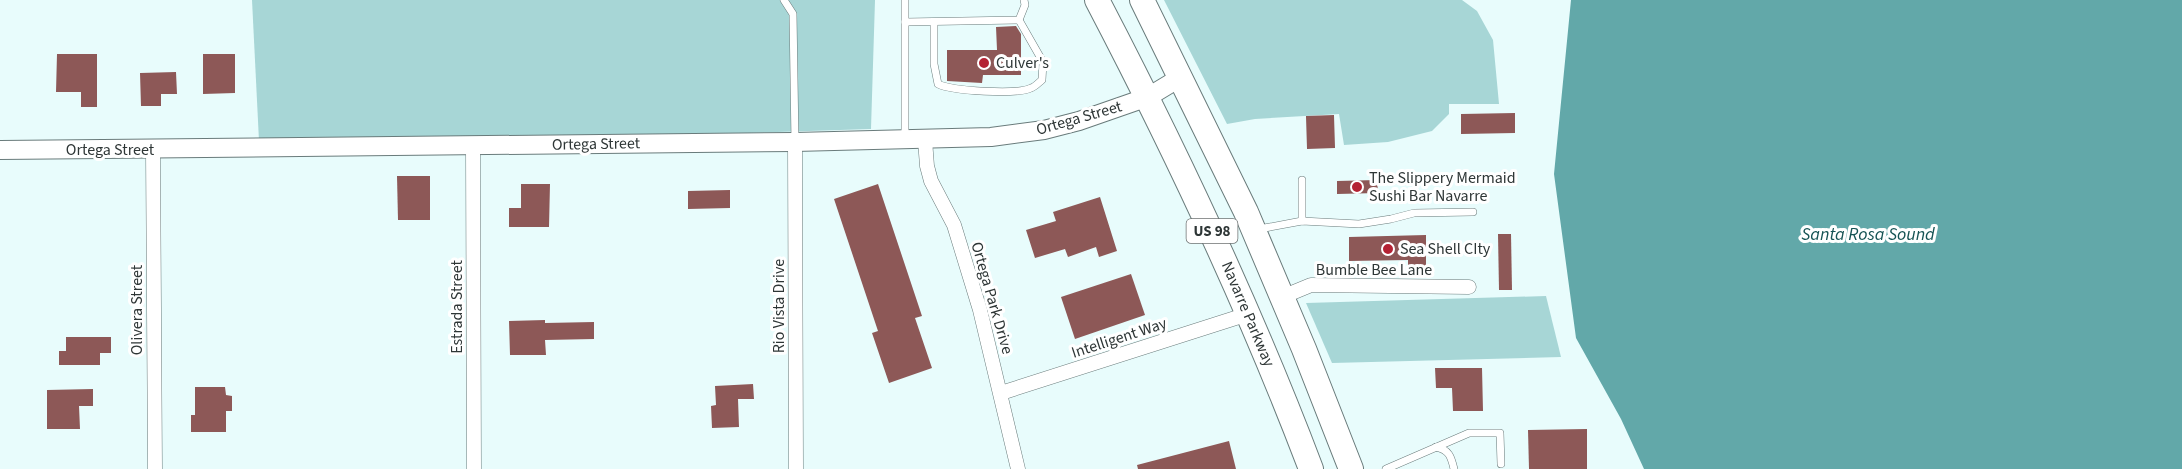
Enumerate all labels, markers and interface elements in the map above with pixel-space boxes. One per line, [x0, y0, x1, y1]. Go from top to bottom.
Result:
place label: Culver's [996, 52, 1049, 74]
marker: Culver's [977, 56, 991, 70]
street label: Ortega Street [1034, 95, 1125, 141]
street label: Ortega Street [552, 132, 641, 156]
street label: Ortega Street [66, 139, 155, 161]
place label: The Slippery Mermaid Sushi Bar Navarre [1369, 167, 1516, 207]
marker: The Slippery Mermaid Sushi Bar Navarre [1350, 180, 1364, 194]
road number: US 98 [1186, 219, 1238, 243]
water label: Santa Rosa Sound [1801, 222, 1935, 247]
place label: Sea Shell CIty [1400, 238, 1491, 260]
street label: Ortega Park Drive [965, 239, 1019, 357]
marker: Sea Shell CIty [1381, 242, 1395, 256]
street label: Navarre Parkway [1216, 258, 1280, 371]
street label: Rio Vista Drive [768, 259, 790, 353]
street label: Bumble Bee Lane [1316, 259, 1432, 281]
street label: Estrada Street [446, 260, 468, 354]
street label: Olivera Street [126, 264, 148, 355]
street label: Intelligent Way [1068, 312, 1170, 364]

